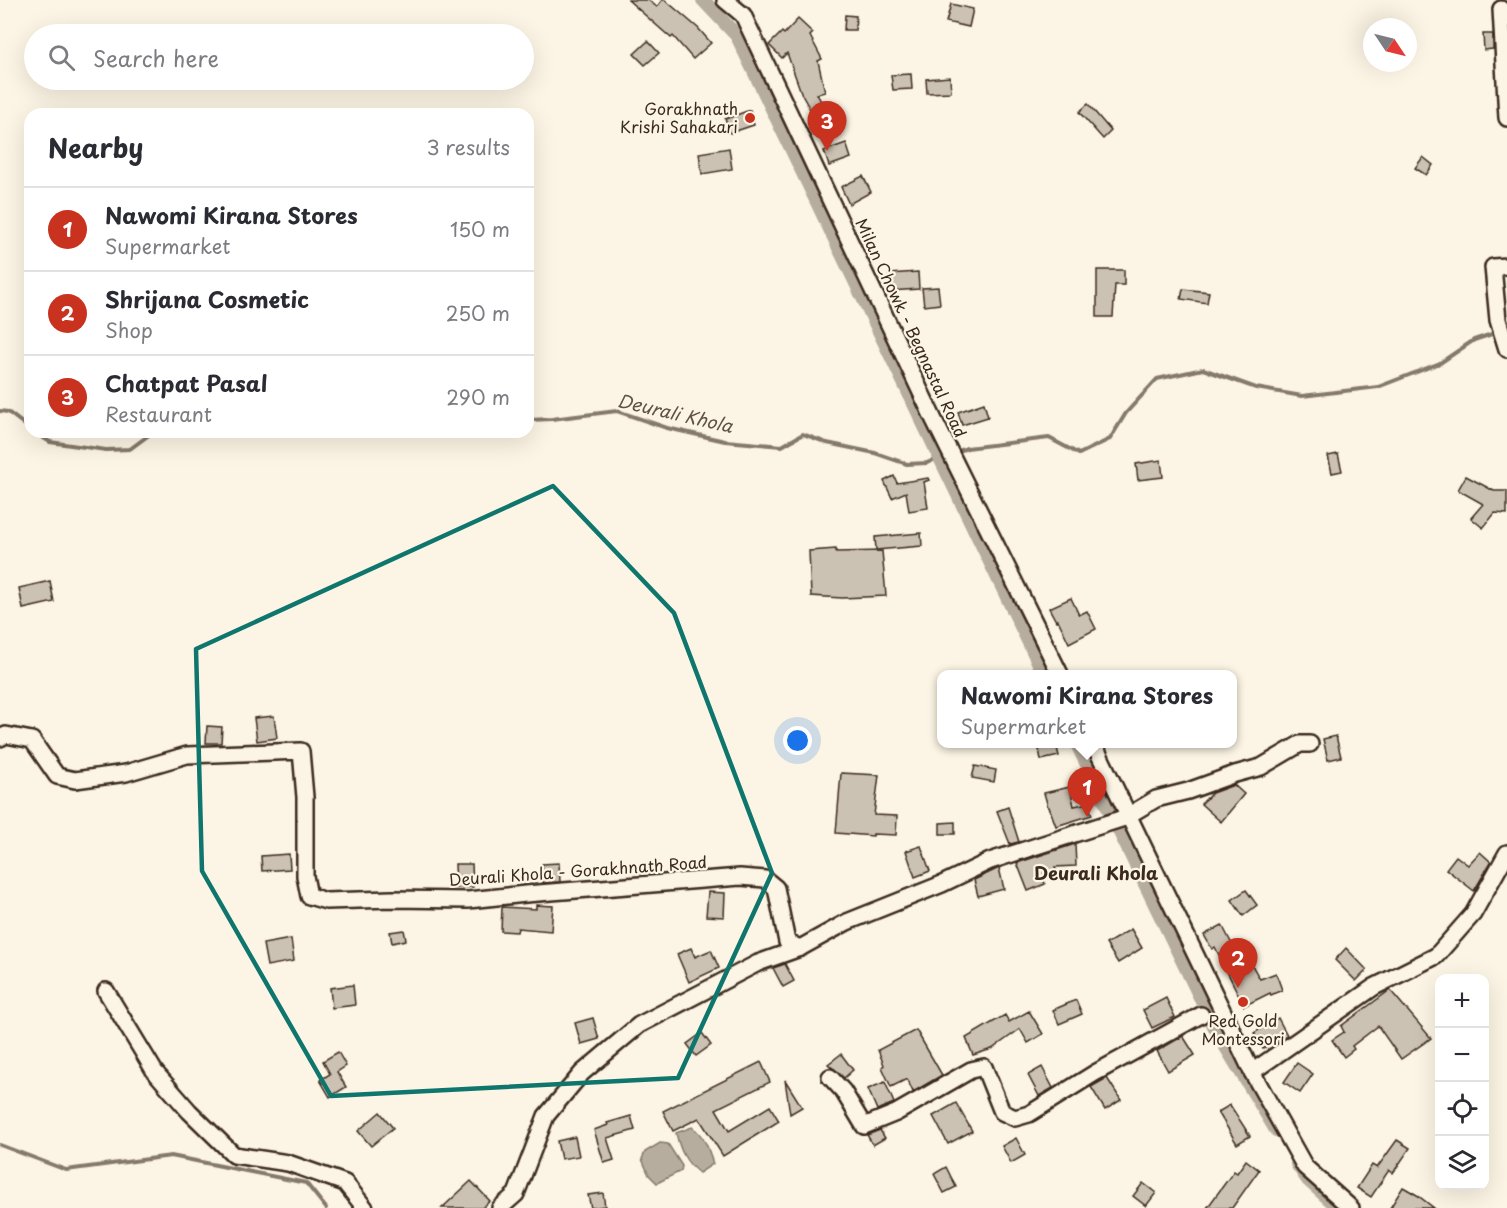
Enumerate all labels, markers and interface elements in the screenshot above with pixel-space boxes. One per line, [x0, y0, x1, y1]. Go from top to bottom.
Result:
north arrow [1363, 18, 1417, 72]
search box [24, 24, 534, 90]
icon: search [45, 41, 78, 74]
text: Search here [93, 41, 219, 74]
place label: Gorakhnath Krishi Sahakari [620, 96, 738, 138]
pin: 3 [808, 102, 846, 151]
marker: Gorakhnath Krishi Sahakari [743, 111, 757, 125]
text: Nearby [48, 128, 143, 167]
text: 3 results [427, 132, 510, 162]
text: Nawomi Kirana Stores [105, 198, 358, 231]
text: 1 [63, 214, 72, 244]
text: 150 m [450, 214, 510, 244]
street label: Milan Chowk - Begnastal Road [850, 214, 973, 441]
text: Supermarket [105, 231, 231, 261]
text: Shrijana Cosmetic [105, 282, 309, 315]
text: 2 [60, 298, 75, 328]
text: 250 m [446, 298, 510, 328]
text: Shop [105, 315, 153, 345]
text: Chatpat Pasal [105, 366, 268, 399]
text: 3 [61, 382, 74, 412]
text: 290 m [446, 382, 510, 412]
water label: Deurali Khola [615, 386, 736, 439]
text: Restaurant [105, 399, 212, 429]
popup [937, 670, 1237, 748]
text: Nawomi Kirana Stores [961, 678, 1213, 711]
text: Supermarket [961, 711, 1086, 741]
your location [783, 726, 812, 755]
pin: 1 [1068, 768, 1106, 817]
street label: Deurali Khola - Gorakhnath Road [448, 849, 708, 891]
district label: Deurali Khola [1034, 859, 1158, 886]
pin: 2 [1218, 938, 1258, 988]
map controls [1435, 974, 1489, 1190]
button: + [1435, 974, 1489, 1028]
marker: Red Gold Montessori [1236, 995, 1250, 1009]
place label: Red Gold Montessori [1201, 1008, 1285, 1050]
button: − [1435, 1028, 1489, 1082]
button: locate [1435, 1082, 1489, 1136]
button: layers [1435, 1136, 1489, 1190]

